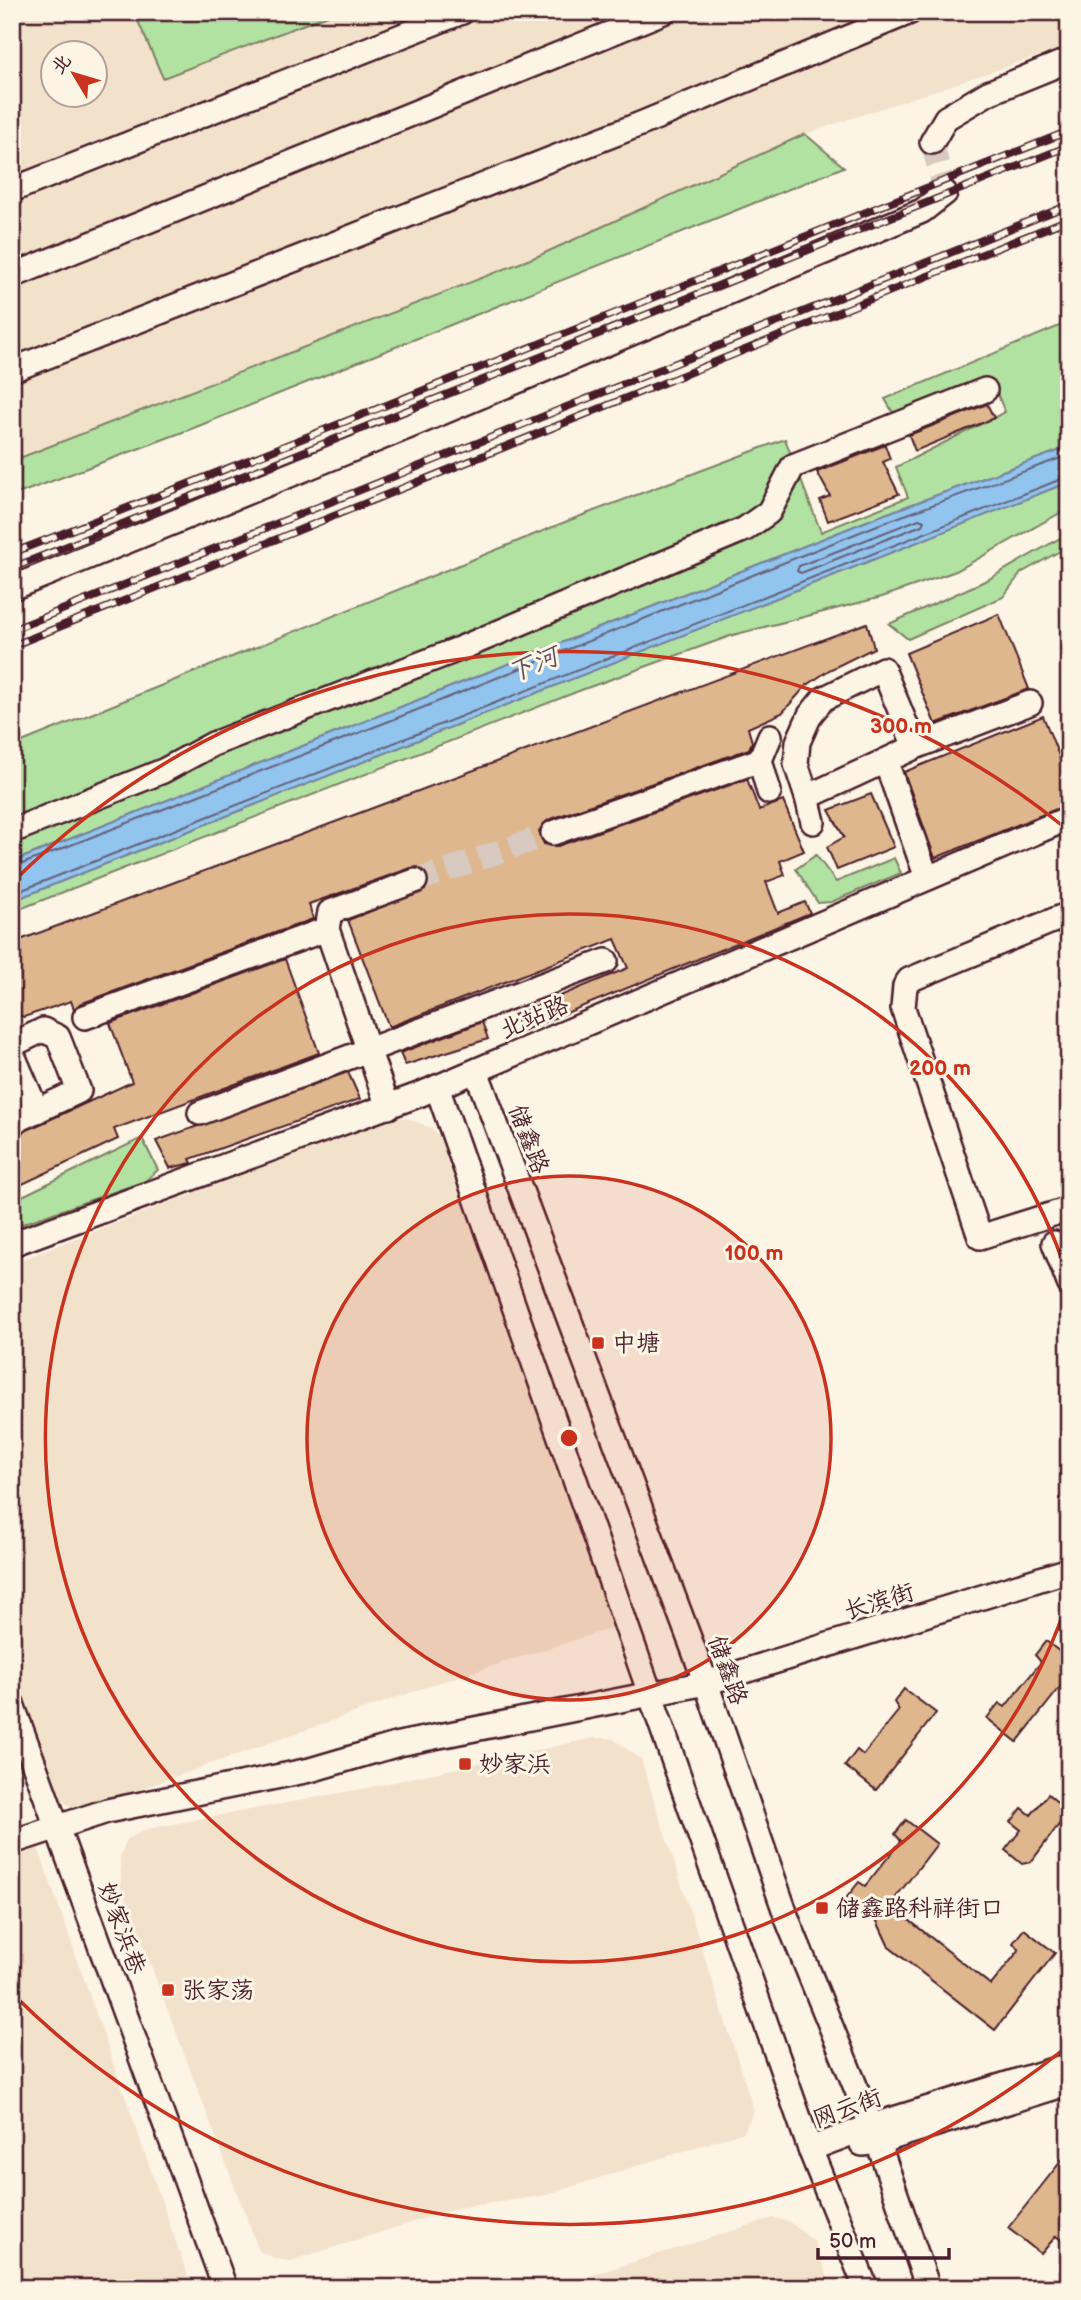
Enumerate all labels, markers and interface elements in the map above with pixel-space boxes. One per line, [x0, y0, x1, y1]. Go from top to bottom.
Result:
north arrow [38, 38, 108, 108]
text: 北 [47, 50, 77, 79]
water label: 下河 [504, 640, 567, 690]
text: 300 m [870, 714, 932, 739]
street label: 北站路 [495, 990, 573, 1045]
text: 200 m [909, 1056, 971, 1081]
street label: 储鑫路 [502, 1100, 555, 1178]
text: 100 m [725, 1241, 783, 1266]
place label: 中塘 [612, 1329, 660, 1358]
marker: 中塘 [590, 1335, 606, 1351]
centre of rings [557, 1426, 581, 1450]
street label: 长滨街 [840, 1577, 918, 1626]
street label: 储鑫路 [702, 1631, 753, 1709]
place label: 妙家浜 [479, 1750, 551, 1779]
marker: 妙家浜 [457, 1756, 473, 1772]
street label: 妙家浜巷 [91, 1878, 152, 1978]
place label: 储鑫路科祥街口 [836, 1894, 1004, 1923]
marker: 储鑫路科祥街口 [814, 1900, 830, 1916]
place label: 张家荡 [182, 1976, 254, 2005]
marker: 张家荡 [160, 1982, 176, 1998]
street label: 网云街 [808, 2083, 886, 2134]
scale bar [818, 2216, 950, 2260]
text: 50 m [829, 2229, 876, 2254]

